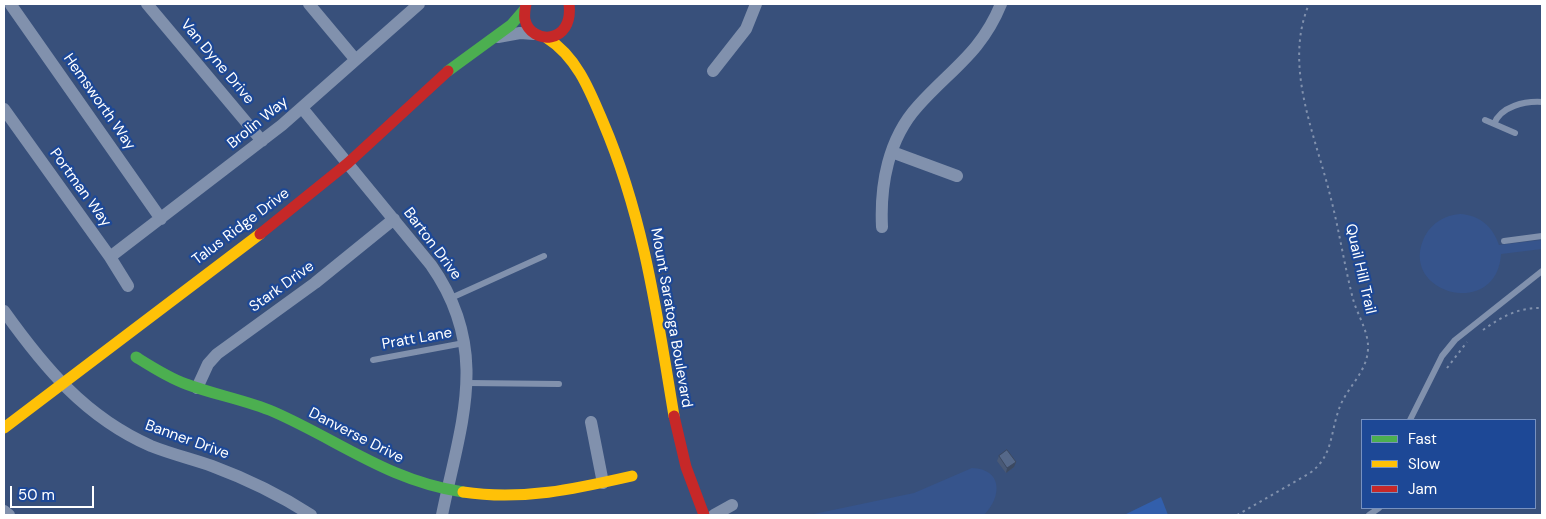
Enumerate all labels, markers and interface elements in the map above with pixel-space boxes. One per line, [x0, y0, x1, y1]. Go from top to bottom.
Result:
street label: Van Dyne Drive [176, 16, 258, 108]
street label: Hemsworth Way [59, 50, 139, 154]
street label: Brolin Way [224, 93, 292, 153]
street label: Portman Way [45, 145, 115, 231]
street label: Talus Ridge Drive [189, 185, 293, 269]
street label: Barton Drive [399, 204, 465, 284]
street label: Quail Hill Trail [1341, 222, 1379, 316]
street label: Mount Saratoga Boulevard [646, 227, 696, 409]
street label: Stark Drive [246, 258, 318, 316]
street label: Pratt Lane [380, 324, 454, 354]
street label: Danverse Drive [306, 404, 406, 468]
street label: Banner Drive [143, 416, 231, 464]
legend [1361, 419, 1536, 509]
text: Fast [1408, 429, 1437, 449]
text: Slow [1408, 454, 1440, 474]
scale bar [12, 476, 96, 508]
text: Jam [1408, 479, 1437, 499]
text: 50 m [18, 485, 55, 505]

